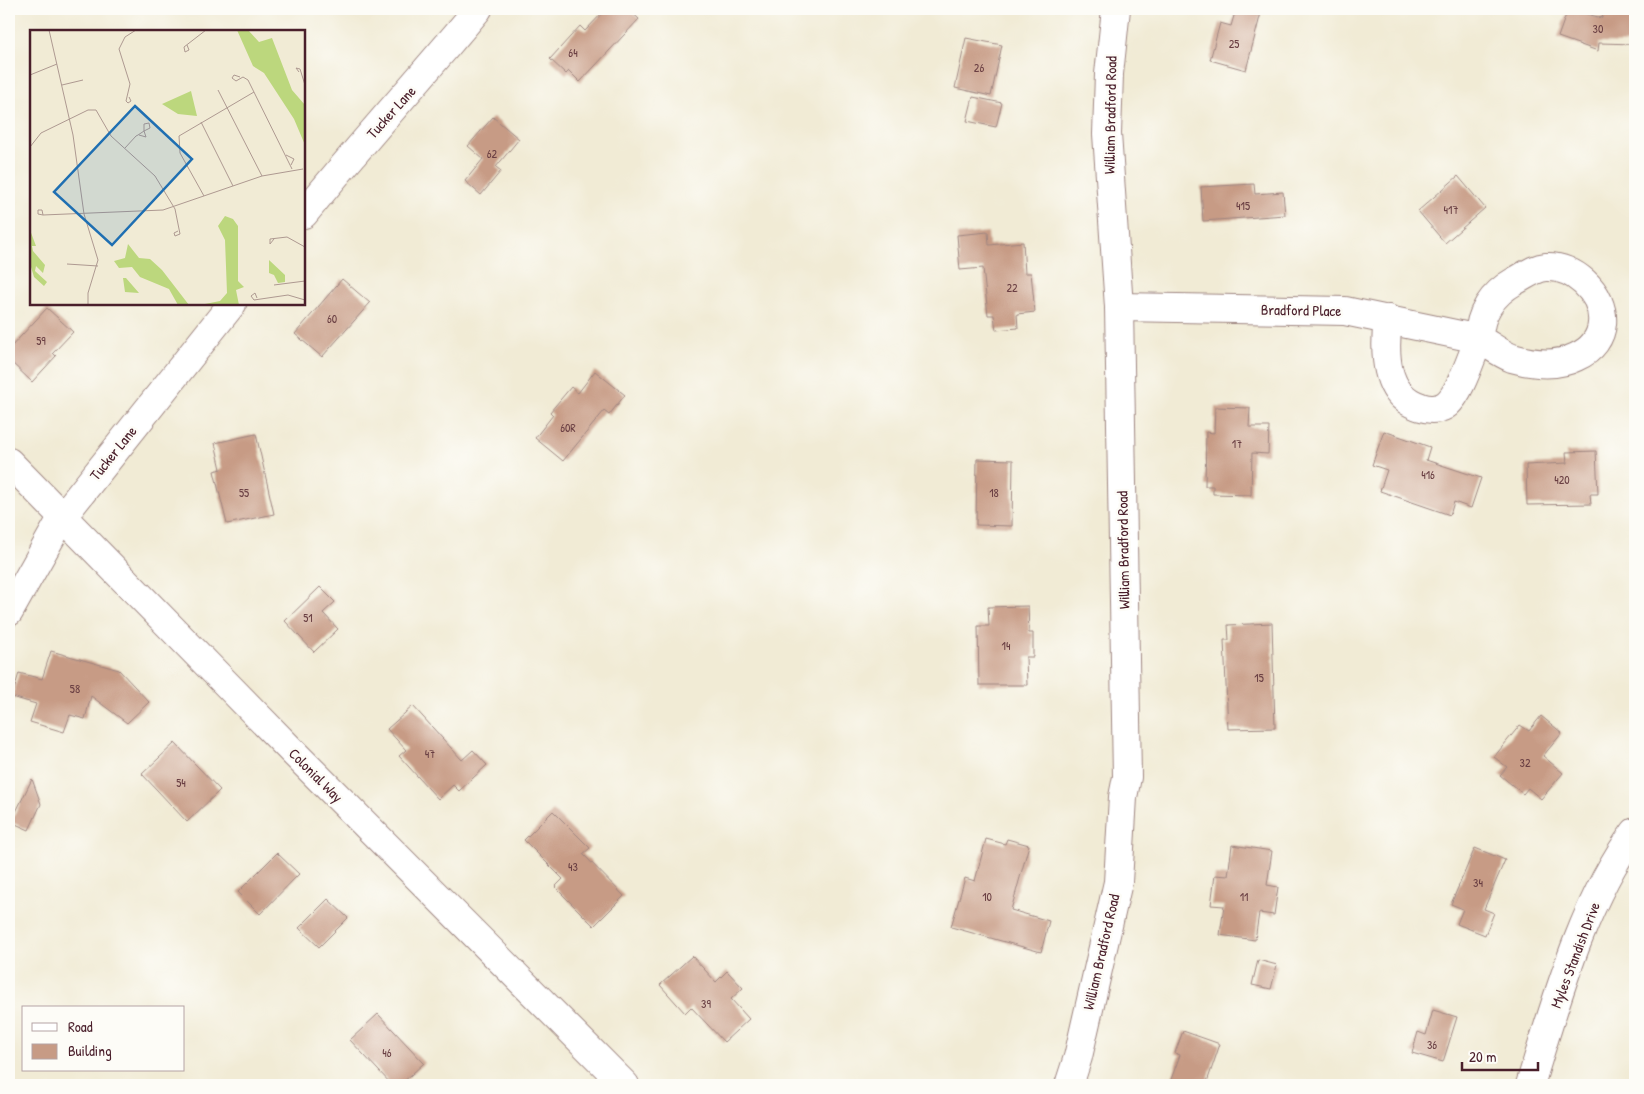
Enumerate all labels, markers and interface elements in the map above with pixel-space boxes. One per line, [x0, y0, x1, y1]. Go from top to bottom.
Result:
house number: 30 [1593, 20, 1603, 37]
inset map [30, 30, 305, 305]
house number: 25 [1229, 35, 1239, 52]
house number: 64 [568, 44, 578, 61]
street label: William Bradford Road [1098, 56, 1122, 174]
house number: 26 [974, 59, 984, 76]
street label: Tucker Lane [362, 81, 420, 143]
house number: 62 [487, 145, 498, 162]
house number: 415 [1236, 197, 1250, 214]
house number: 417 [1444, 201, 1458, 218]
house number: 22 [1006, 279, 1018, 296]
street label: Bradford Place [1261, 299, 1341, 321]
house number: 60 [327, 310, 337, 327]
house number: 59 [36, 332, 46, 349]
house number: 60R [560, 419, 576, 436]
street label: Tucker Lane [85, 421, 141, 485]
house number: 17 [1232, 435, 1242, 452]
house number: 416 [1421, 466, 1435, 483]
house number: 420 [1554, 471, 1570, 488]
house number: 55 [239, 484, 249, 501]
house number: 18 [989, 484, 999, 501]
street label: William Bradford Road [1111, 491, 1135, 609]
house number: 51 [303, 609, 313, 626]
house number: 14 [1002, 637, 1011, 654]
house number: 15 [1254, 669, 1264, 686]
house number: 58 [70, 680, 80, 697]
street label: Colonial Way [284, 743, 348, 807]
house number: 47 [425, 745, 435, 762]
house number: 32 [1520, 754, 1531, 771]
house number: 54 [176, 774, 186, 791]
house number: 43 [568, 858, 578, 875]
house number: 34 [1473, 874, 1483, 891]
house number: 10 [982, 888, 992, 905]
house number: 11 [1240, 888, 1248, 905]
street label: William Bradford Road [1077, 892, 1125, 1012]
street label: Myles Standish Drive [1545, 899, 1605, 1011]
house number: 39 [701, 995, 711, 1012]
legend [22, 1006, 185, 1072]
text: Road [68, 1016, 93, 1037]
house number: 36 [1427, 1036, 1437, 1053]
scale bar [1462, 1039, 1538, 1071]
text: Building [68, 1040, 112, 1061]
house number: 46 [382, 1044, 392, 1061]
text: 20 m [1469, 1046, 1496, 1067]

